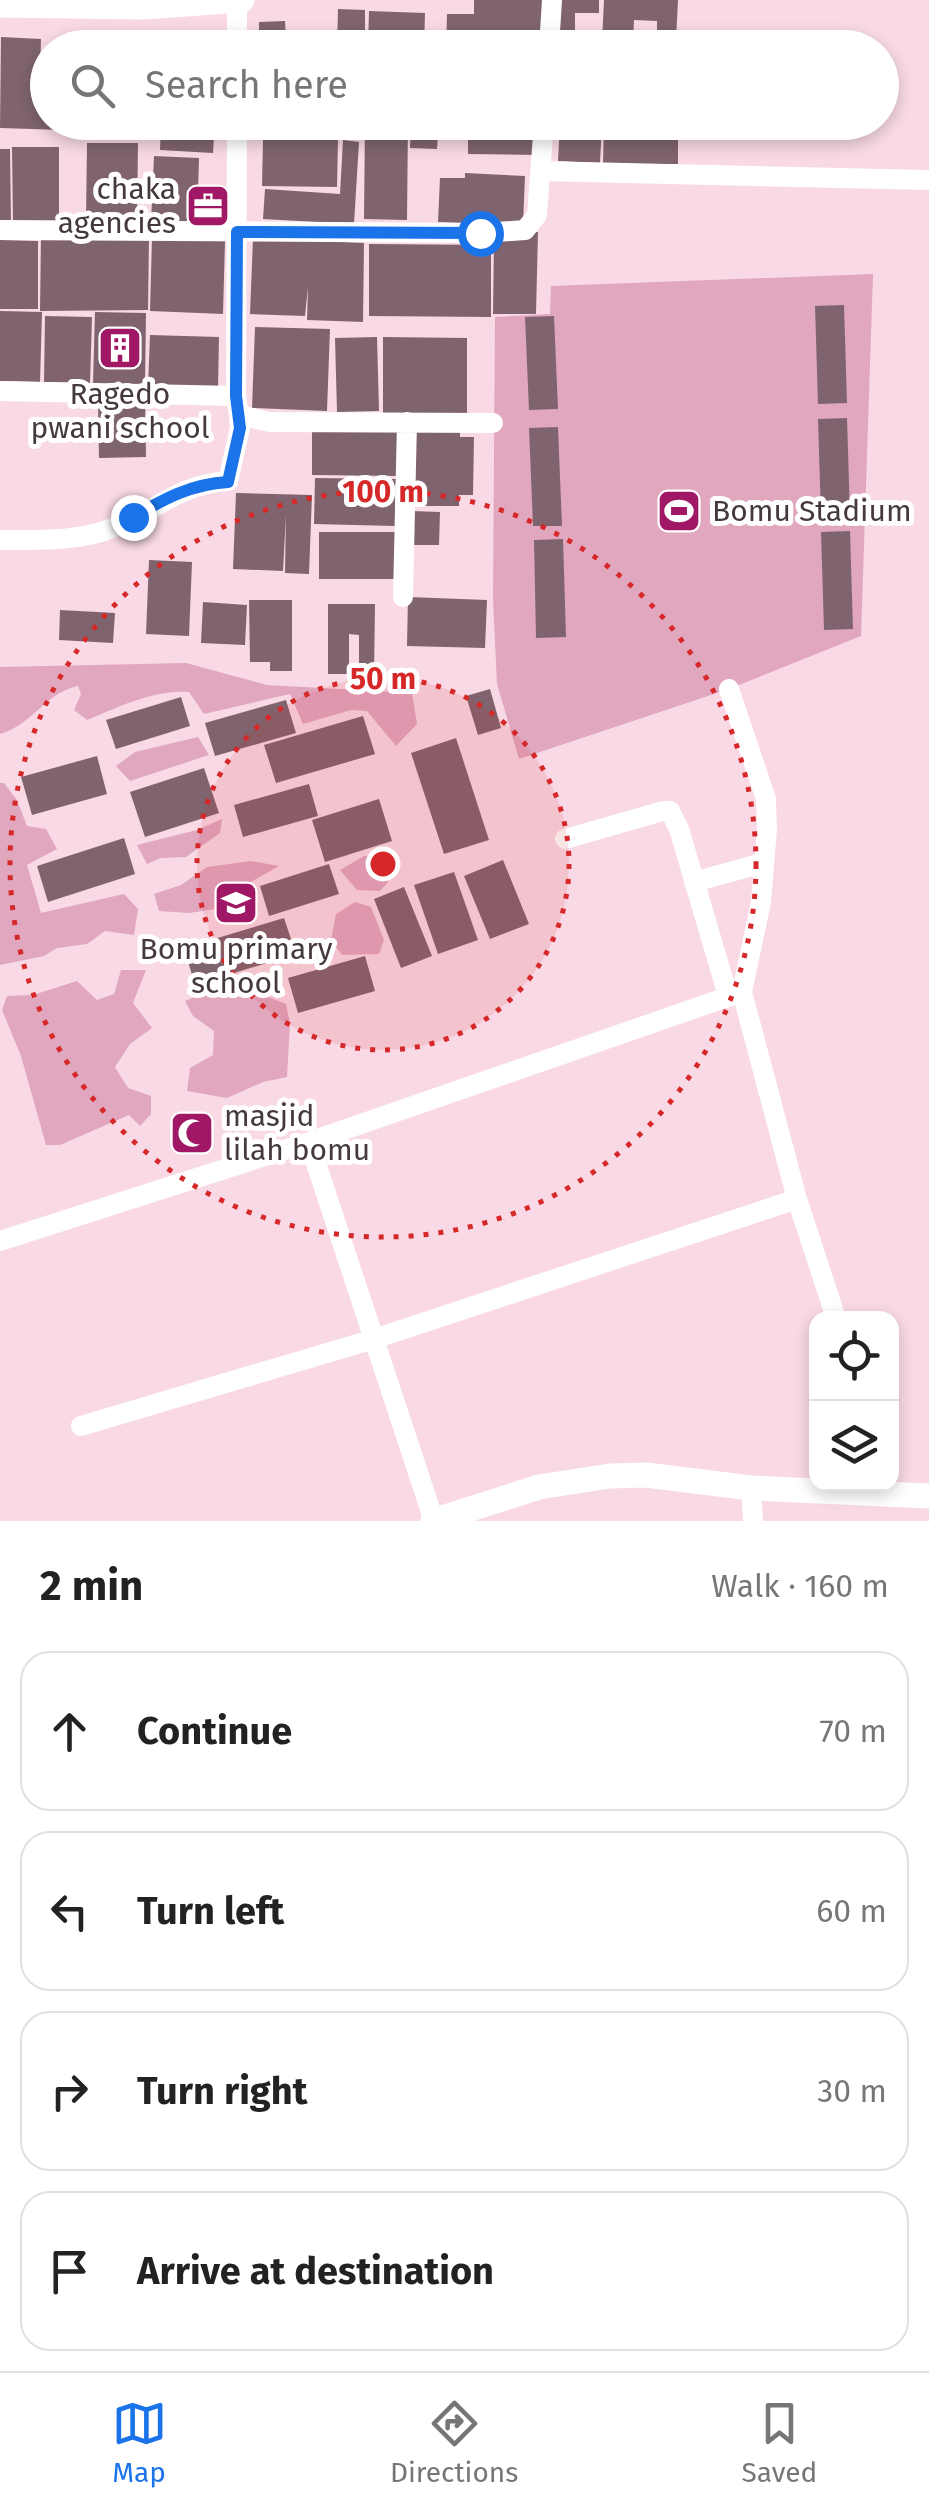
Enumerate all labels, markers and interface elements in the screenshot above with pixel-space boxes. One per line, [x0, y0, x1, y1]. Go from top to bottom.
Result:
search box [30, 30, 899, 140]
icon: search [65, 58, 120, 113]
text: Search here [145, 62, 348, 108]
place label: chaka agencies [58, 171, 176, 241]
office icon: chaka agencies [185, 183, 231, 229]
route start [458, 211, 504, 257]
building icon: Ragedo pwani school [97, 325, 143, 371]
place label: Ragedo pwani school [30, 376, 210, 446]
text: 100 m [342, 474, 424, 510]
sports icon: Bomu Stadium [656, 488, 702, 534]
place label: Bomu Stadium [712, 493, 912, 529]
route end [111, 495, 157, 541]
text: 50 m [350, 661, 416, 697]
centre of rings [365, 846, 401, 882]
school or university icon: Bomu primary school [213, 880, 259, 926]
place label: Bomu primary school [139, 931, 333, 1001]
place label: masjid lilah bomu [224, 1098, 370, 1168]
mosque icon: masjid lilah bomu [169, 1110, 215, 1156]
map controls [809, 1311, 899, 1491]
button: locate [809, 1311, 899, 1401]
button: layers [809, 1401, 899, 1491]
text: 2 min [40, 1561, 143, 1611]
text: Walk · 160 m [711, 1567, 889, 1605]
icon: ahead [42, 1704, 97, 1759]
text: Continue [137, 1708, 292, 1754]
text: 70 m [819, 1712, 887, 1750]
icon: left [42, 1884, 97, 1939]
text: Turn left [137, 1888, 284, 1934]
text: 60 m [816, 1892, 887, 1930]
icon: right [42, 2064, 97, 2119]
text: Turn right [137, 2068, 307, 2114]
text: 30 m [817, 2072, 887, 2110]
icon: arrive [42, 2244, 97, 2299]
text: Arrive at destination [137, 2248, 494, 2294]
tab: Map [112, 2396, 167, 2489]
tab: Directions [390, 2396, 518, 2489]
tab: Saved [742, 2396, 817, 2489]

